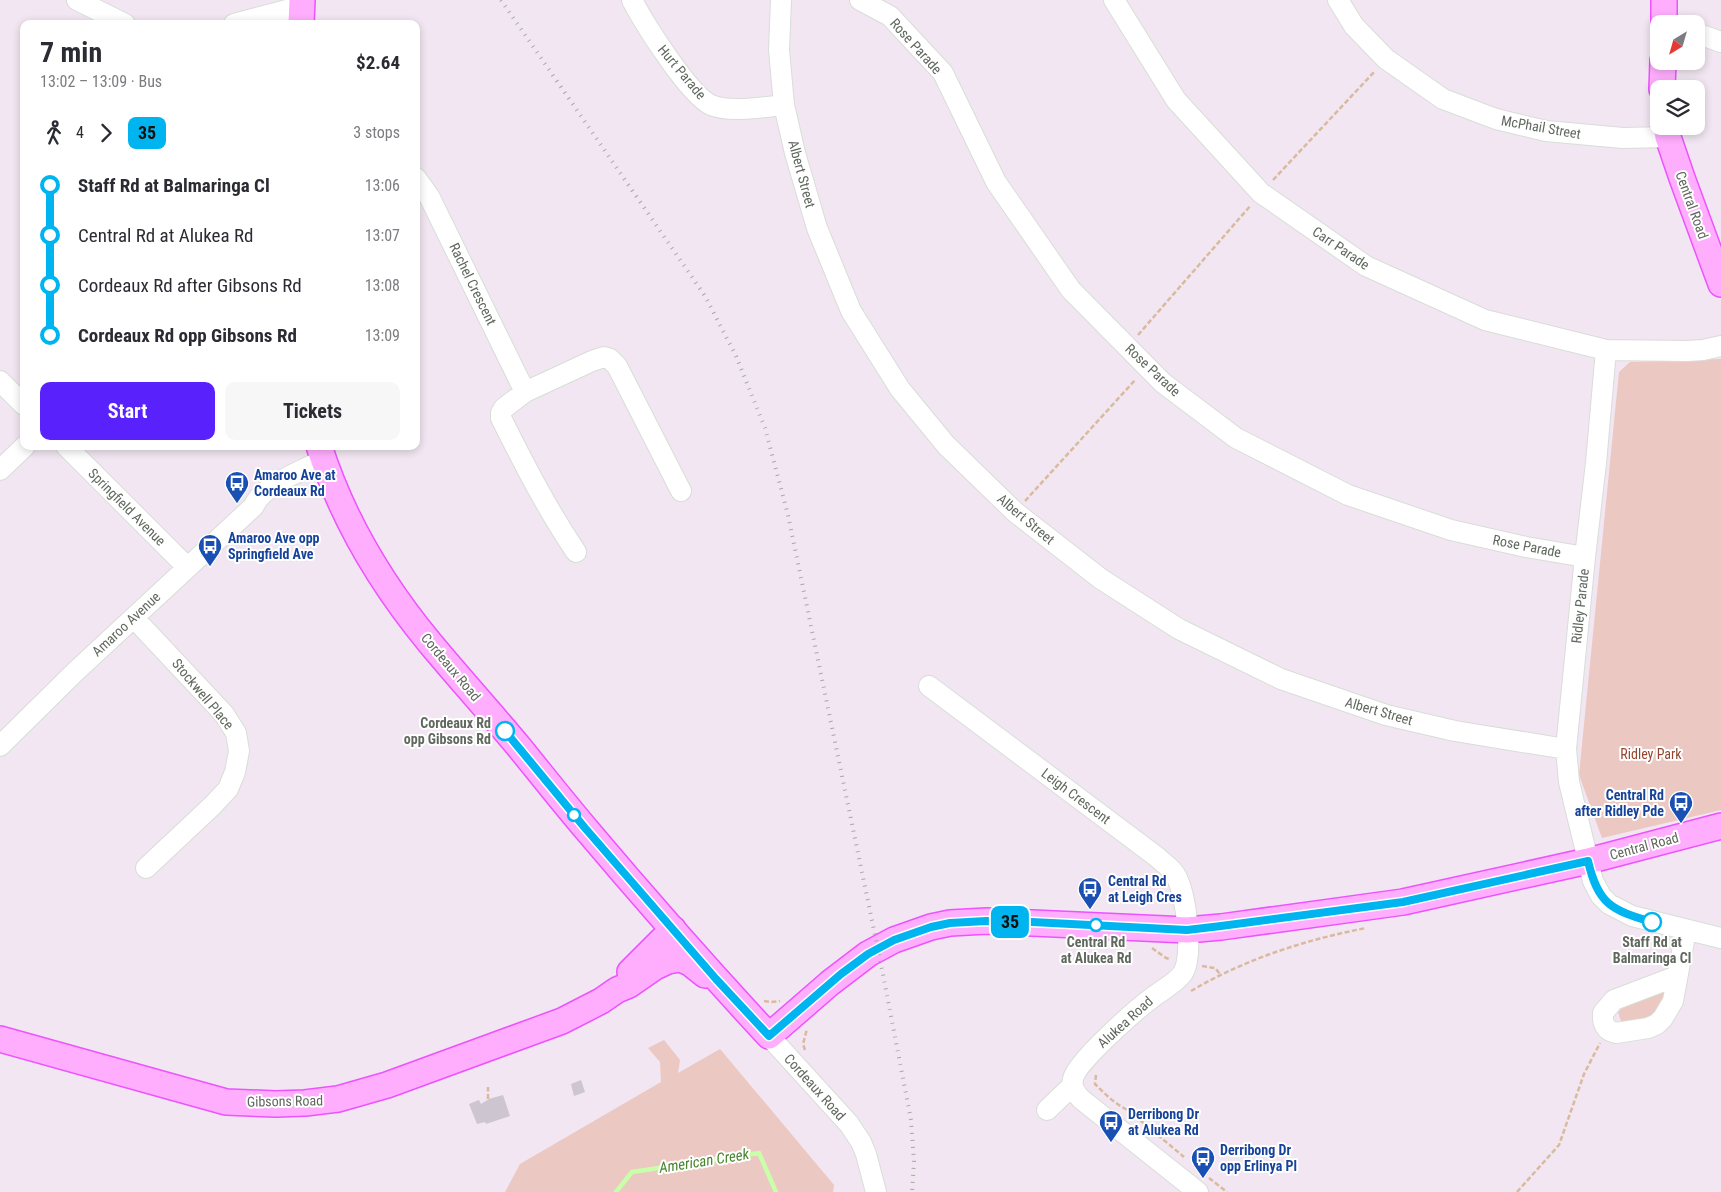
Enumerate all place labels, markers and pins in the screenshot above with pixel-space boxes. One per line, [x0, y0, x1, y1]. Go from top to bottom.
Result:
place label: Amaroo Ave at Cordeaux Rd [254, 467, 336, 499]
bus stop icon: Amaroo Ave at Cordeaux Rd [224, 470, 250, 504]
place label: Amaroo Ave opp Springfield Ave [228, 530, 320, 562]
bus stop icon: Amaroo Ave opp Springfield Ave [197, 533, 223, 567]
place label: Cordeaux Rd opp Gibsons Rd [404, 715, 491, 747]
marker: Cordeaux Rd opp Gibsons Rd [495, 721, 515, 741]
place label: Central Rd after Ridley Pde [1575, 787, 1664, 819]
bus stop icon: Central Rd after Ridley Pde [1668, 790, 1694, 824]
unlabelled marker [567, 808, 581, 822]
place label: Central Rd at Leigh Cres [1108, 873, 1182, 905]
bus stop icon: Central Rd at Leigh Cres [1077, 876, 1103, 910]
marker: Staff Rd at Balmaringa Cl [1642, 912, 1662, 932]
marker: Central Rd at Alukea Rd [1089, 918, 1103, 932]
place label: Central Rd at Alukea Rd [1061, 934, 1131, 966]
place label: Staff Rd at Balmaringa Cl [1613, 934, 1691, 966]
place label: Derribong Dr at Alukea Rd [1128, 1106, 1199, 1138]
bus stop icon: Derribong Dr at Alukea Rd [1098, 1109, 1124, 1143]
place label: Derribong Dr opp Erlinya Pl [1220, 1142, 1297, 1174]
bus stop icon: Derribong Dr opp Erlinya Pl [1190, 1145, 1216, 1179]

